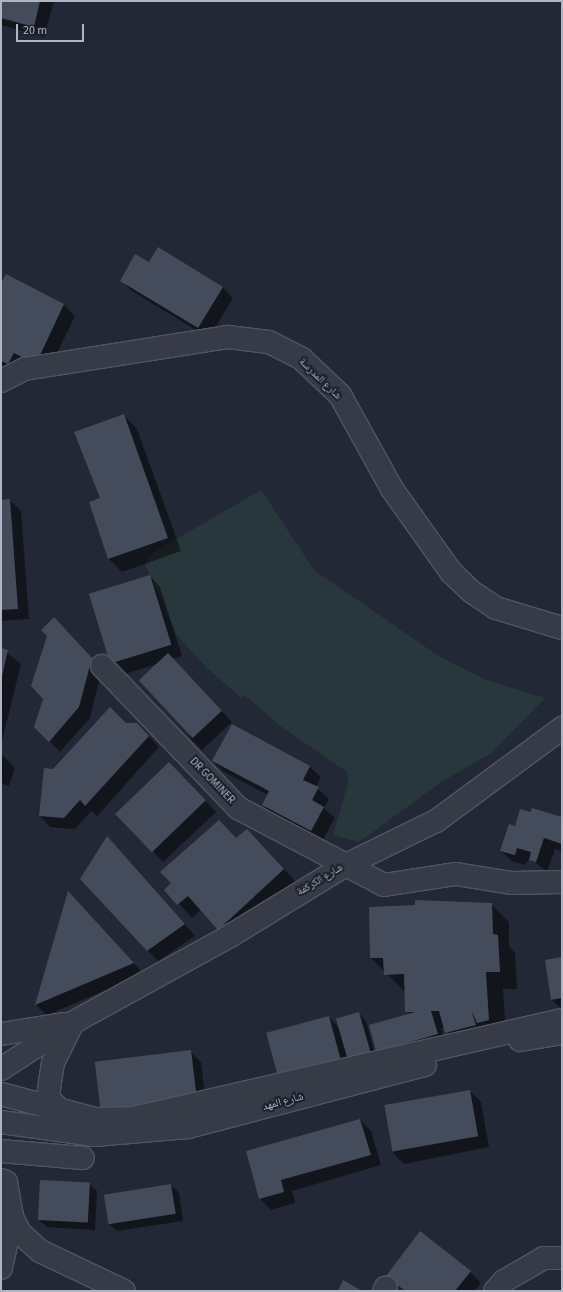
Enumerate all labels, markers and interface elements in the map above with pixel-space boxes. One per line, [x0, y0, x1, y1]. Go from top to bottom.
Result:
scale bar [18, 16, 86, 42]
text: 20 m [23, 22, 47, 39]
street label: شارع المدرسة [296, 355, 344, 403]
street label: DR GOMINER [187, 755, 237, 807]
street label: شارع الكركفة [295, 861, 345, 899]
street label: شارع المهد [261, 1090, 305, 1114]

